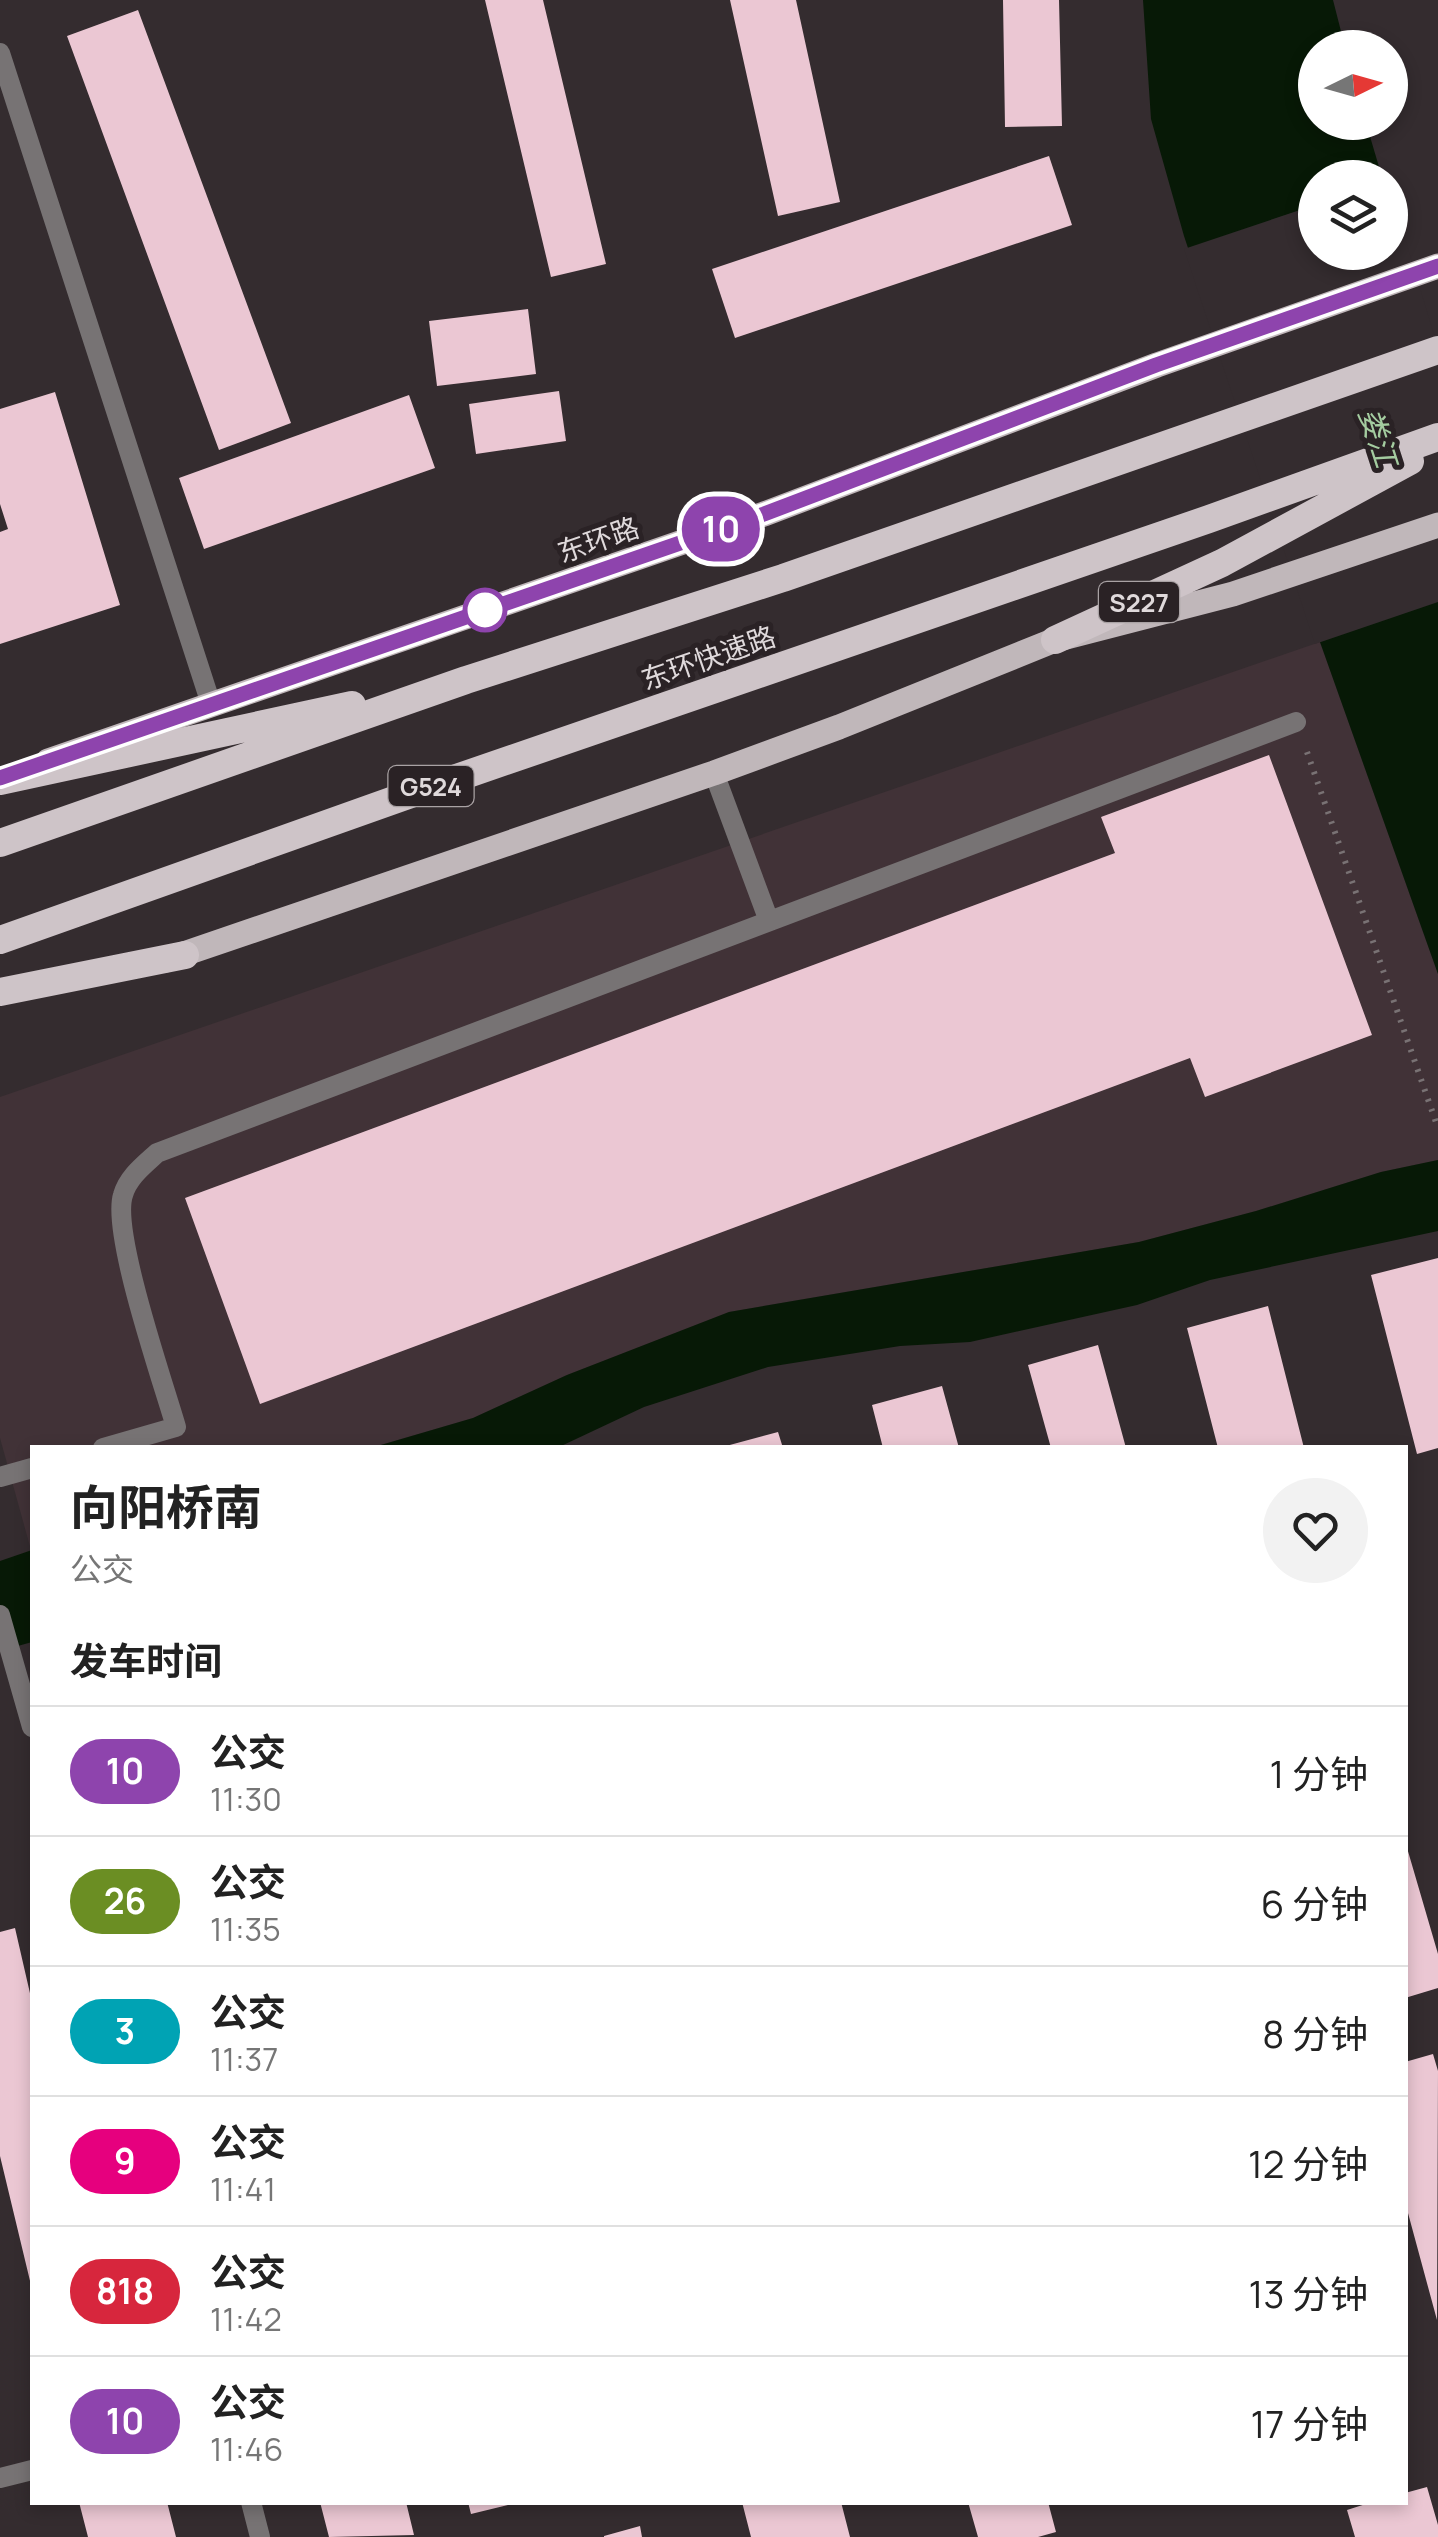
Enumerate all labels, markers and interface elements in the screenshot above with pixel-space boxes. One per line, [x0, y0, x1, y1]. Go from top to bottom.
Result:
north arrow [1298, 30, 1408, 140]
map controls [1298, 30, 1408, 270]
button: layers [1298, 160, 1408, 270]
water label: 娄江 [1350, 402, 1409, 475]
line badge: 10 [676, 496, 766, 562]
text: 10 [702, 505, 740, 553]
street label: 东环路 [552, 507, 644, 571]
road number: S227 [1099, 582, 1179, 622]
unlabelled marker [464, 589, 506, 631]
street label: 东环快速路 [636, 616, 780, 698]
road number: G524 [388, 766, 474, 806]
text: 向阳桥南 [70, 1474, 262, 1539]
button: heart [1263, 1478, 1368, 1583]
text: 公交 [70, 1547, 134, 1591]
text: 发车时间 [70, 1634, 222, 1686]
text: 公交 [210, 1725, 286, 1777]
text: 10 [106, 1747, 144, 1795]
text: 1 分钟 [1270, 1747, 1368, 1799]
text: 11:30 [210, 1777, 282, 1821]
text: 公交 [210, 1855, 286, 1907]
text: 26 [104, 1877, 146, 1925]
text: 6 分钟 [1261, 1877, 1368, 1929]
text: 11:35 [210, 1907, 281, 1951]
text: 公交 [210, 1985, 286, 2037]
text: 3 [115, 2007, 135, 2055]
text: 8 分钟 [1262, 2007, 1368, 2059]
text: 11:37 [210, 2037, 278, 2081]
text: 公交 [210, 2115, 286, 2167]
text: 9 [114, 2137, 136, 2185]
text: 12 分钟 [1248, 2137, 1368, 2189]
text: 11:41 [210, 2167, 276, 2211]
text: 公交 [210, 2245, 286, 2297]
text: 818 [96, 2267, 154, 2315]
text: 13 分钟 [1249, 2267, 1368, 2319]
text: 11:42 [210, 2297, 282, 2341]
text: 公交 [210, 2375, 286, 2427]
text: 10 [106, 2397, 144, 2445]
text: 17 分钟 [1251, 2397, 1368, 2449]
text: 11:46 [210, 2427, 283, 2471]

